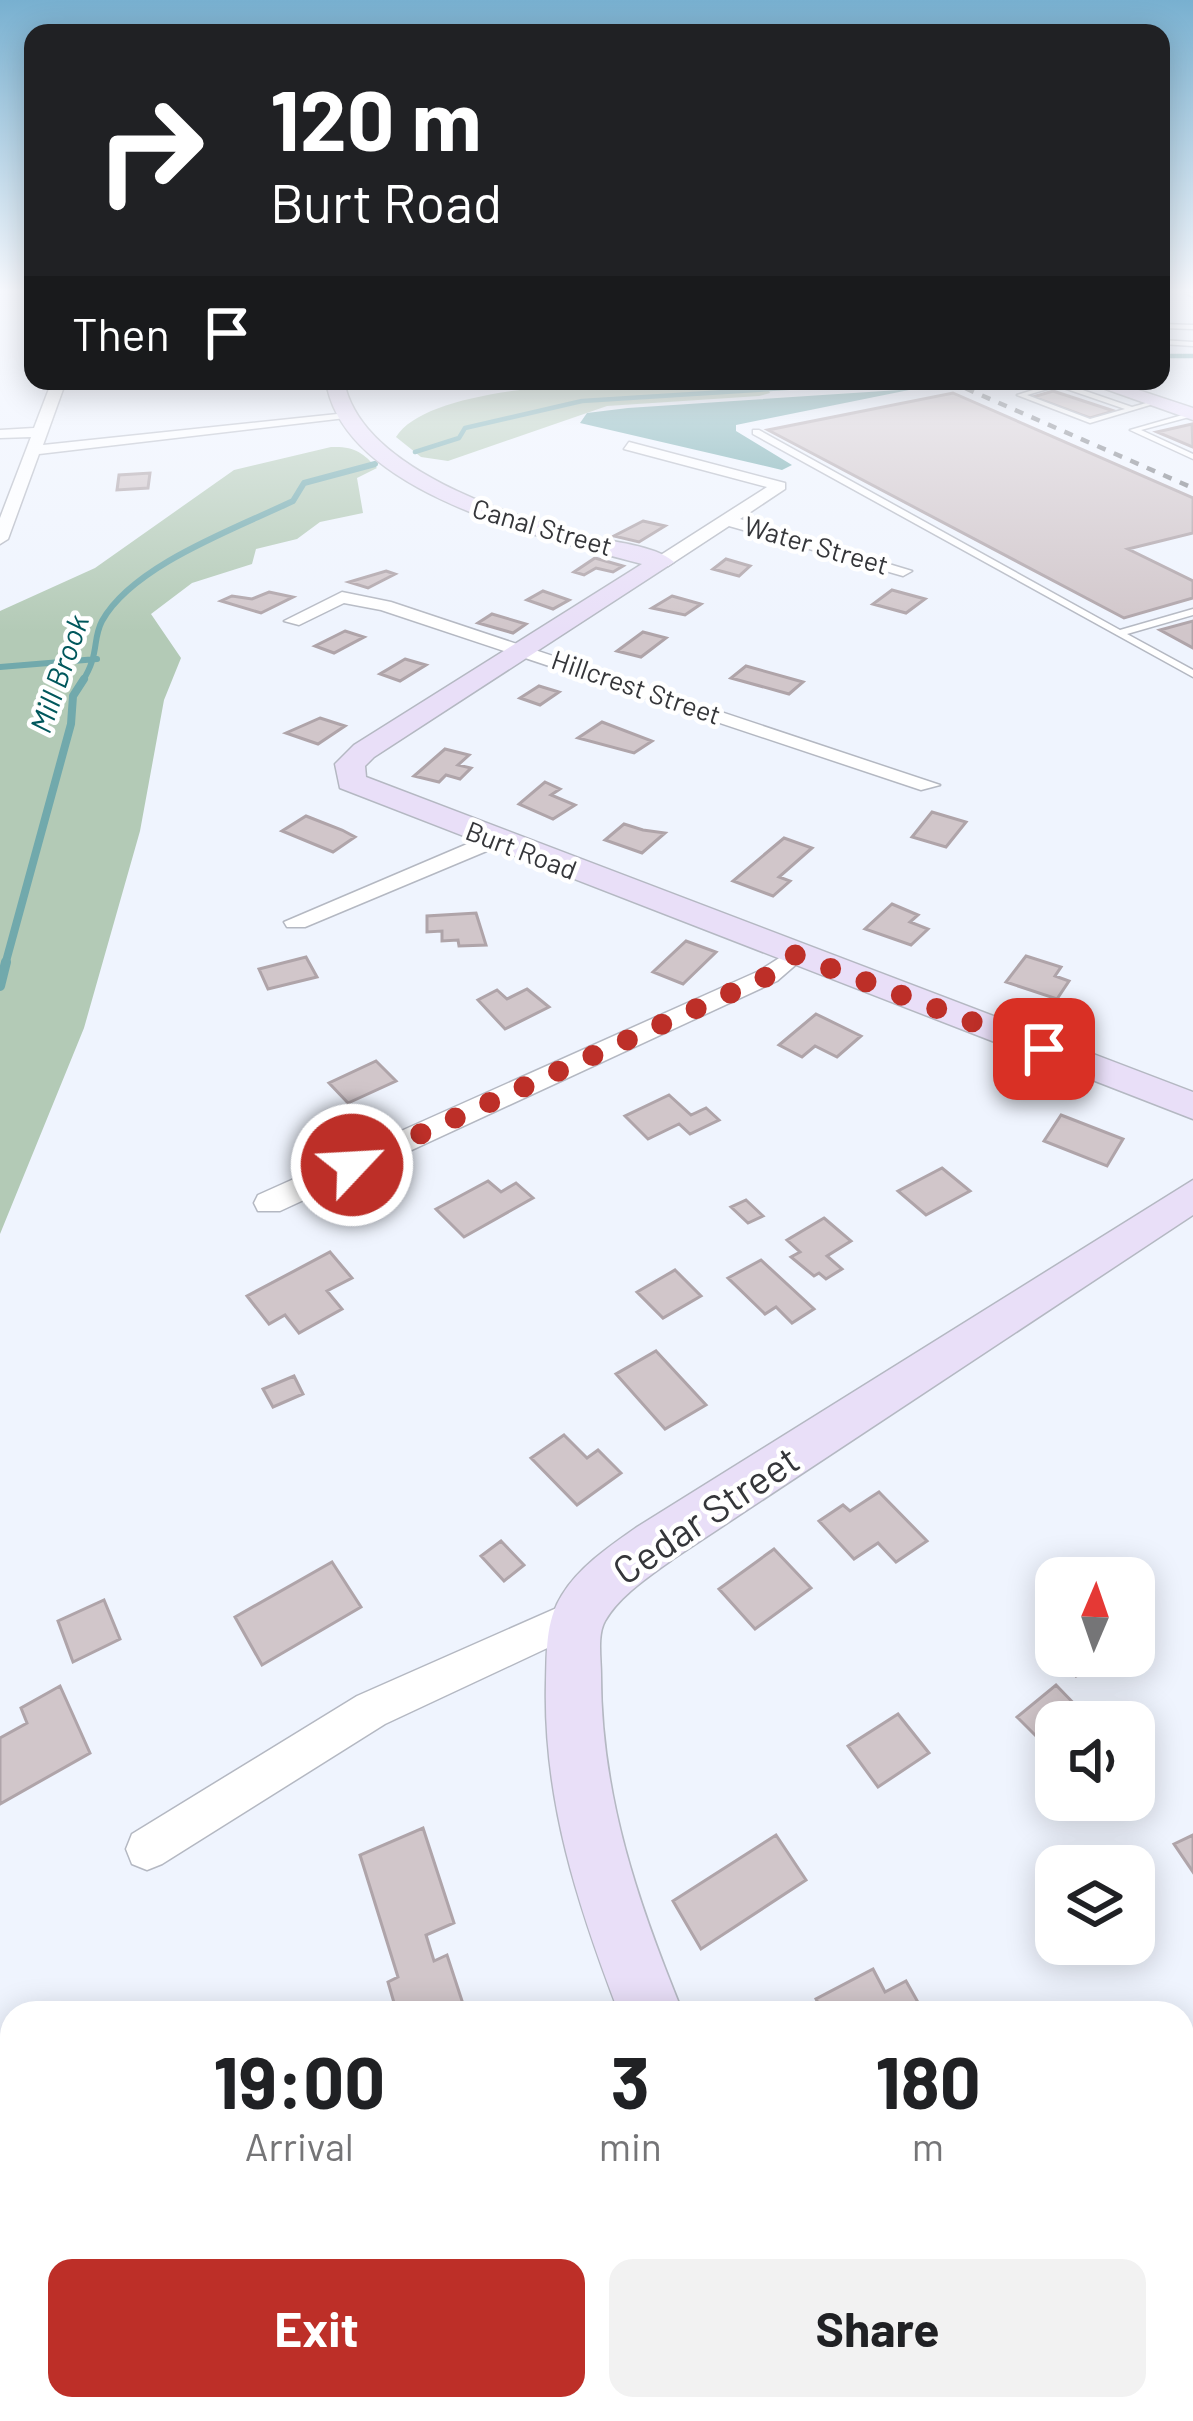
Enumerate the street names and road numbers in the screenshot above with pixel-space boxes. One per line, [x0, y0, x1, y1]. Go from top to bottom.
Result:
street label: Canal Street [469, 491, 616, 561]
street label: Water Street [741, 508, 893, 580]
street label: Hillcrest Street [548, 642, 725, 730]
street label: Burt Road [462, 813, 582, 885]
street label: Cedar Street [603, 1434, 807, 1593]

